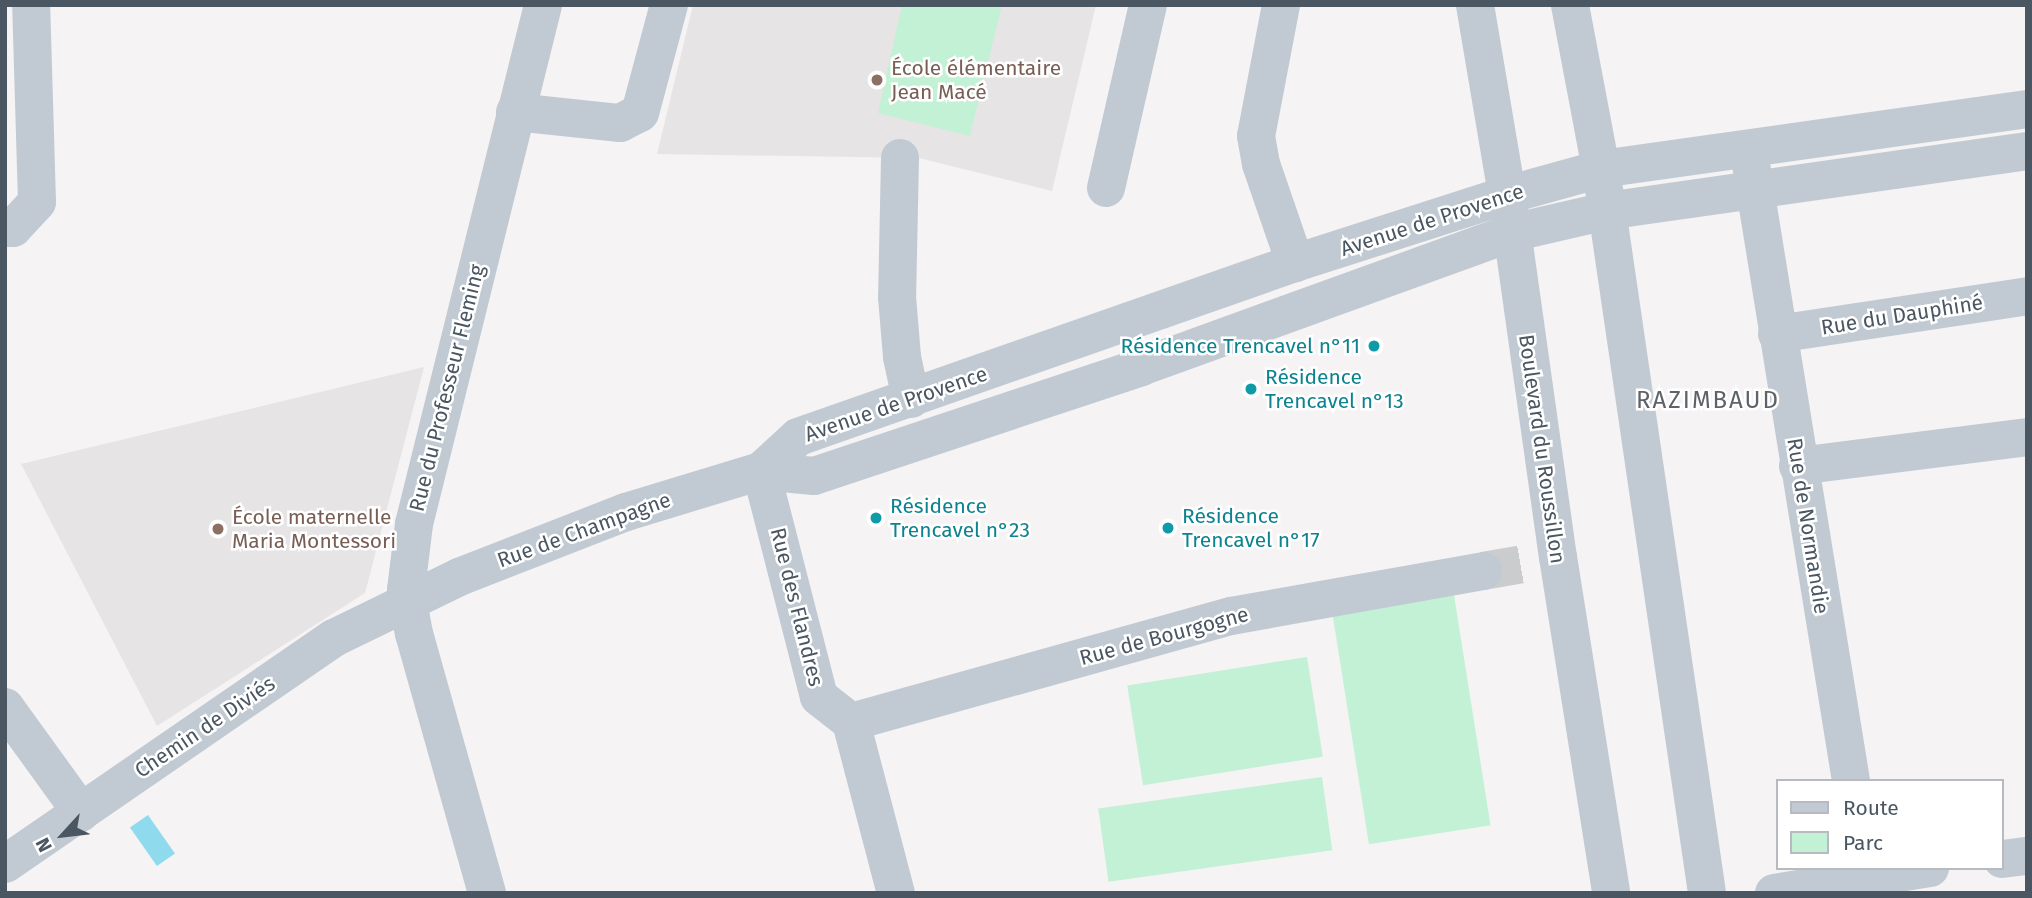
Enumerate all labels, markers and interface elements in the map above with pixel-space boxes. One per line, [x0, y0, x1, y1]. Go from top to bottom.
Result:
place label: École élémentaire Jean Macé [891, 55, 1061, 105]
marker: École élémentaire Jean Macé [869, 72, 885, 88]
street label: Avenue de Provence [1337, 178, 1527, 262]
street label: Rue du Professeur Fleming [404, 262, 490, 514]
street label: Rue du Dauphiné [1819, 290, 1985, 340]
place label: Résidence Trencavel n°11 [1121, 333, 1360, 359]
street label: Boulevard du Roussillon [1513, 333, 1571, 565]
marker: Résidence Trencavel n°11 [1366, 338, 1382, 354]
street label: Avenue de Provence [801, 361, 991, 447]
place label: Résidence Trencavel n°13 [1265, 364, 1404, 414]
marker: Résidence Trencavel n°13 [1243, 381, 1259, 397]
district label: RAZIMBAUD [1637, 387, 1779, 415]
street label: Rue de Normandie [1782, 436, 1834, 616]
street label: Rue de Champagne [494, 487, 674, 573]
place label: Résidence Trencavel n°23 [890, 493, 1030, 543]
place label: Résidence Trencavel n°17 [1182, 503, 1320, 553]
place label: École maternelle Maria Montessori [232, 504, 396, 554]
marker: Résidence Trencavel n°23 [868, 510, 884, 526]
marker: Résidence Trencavel n°17 [1160, 520, 1176, 536]
marker: École maternelle Maria Montessori [210, 521, 226, 537]
street label: Rue des Flandres [765, 525, 829, 689]
street label: Rue de Bourgogne [1077, 601, 1251, 671]
street label: Chemin de Diviés [130, 671, 280, 783]
legend [1776, 779, 2004, 870]
text: Route [1843, 795, 1899, 821]
north arrow [28, 800, 98, 870]
text: Parc [1843, 830, 1883, 856]
text: N [31, 834, 57, 856]

